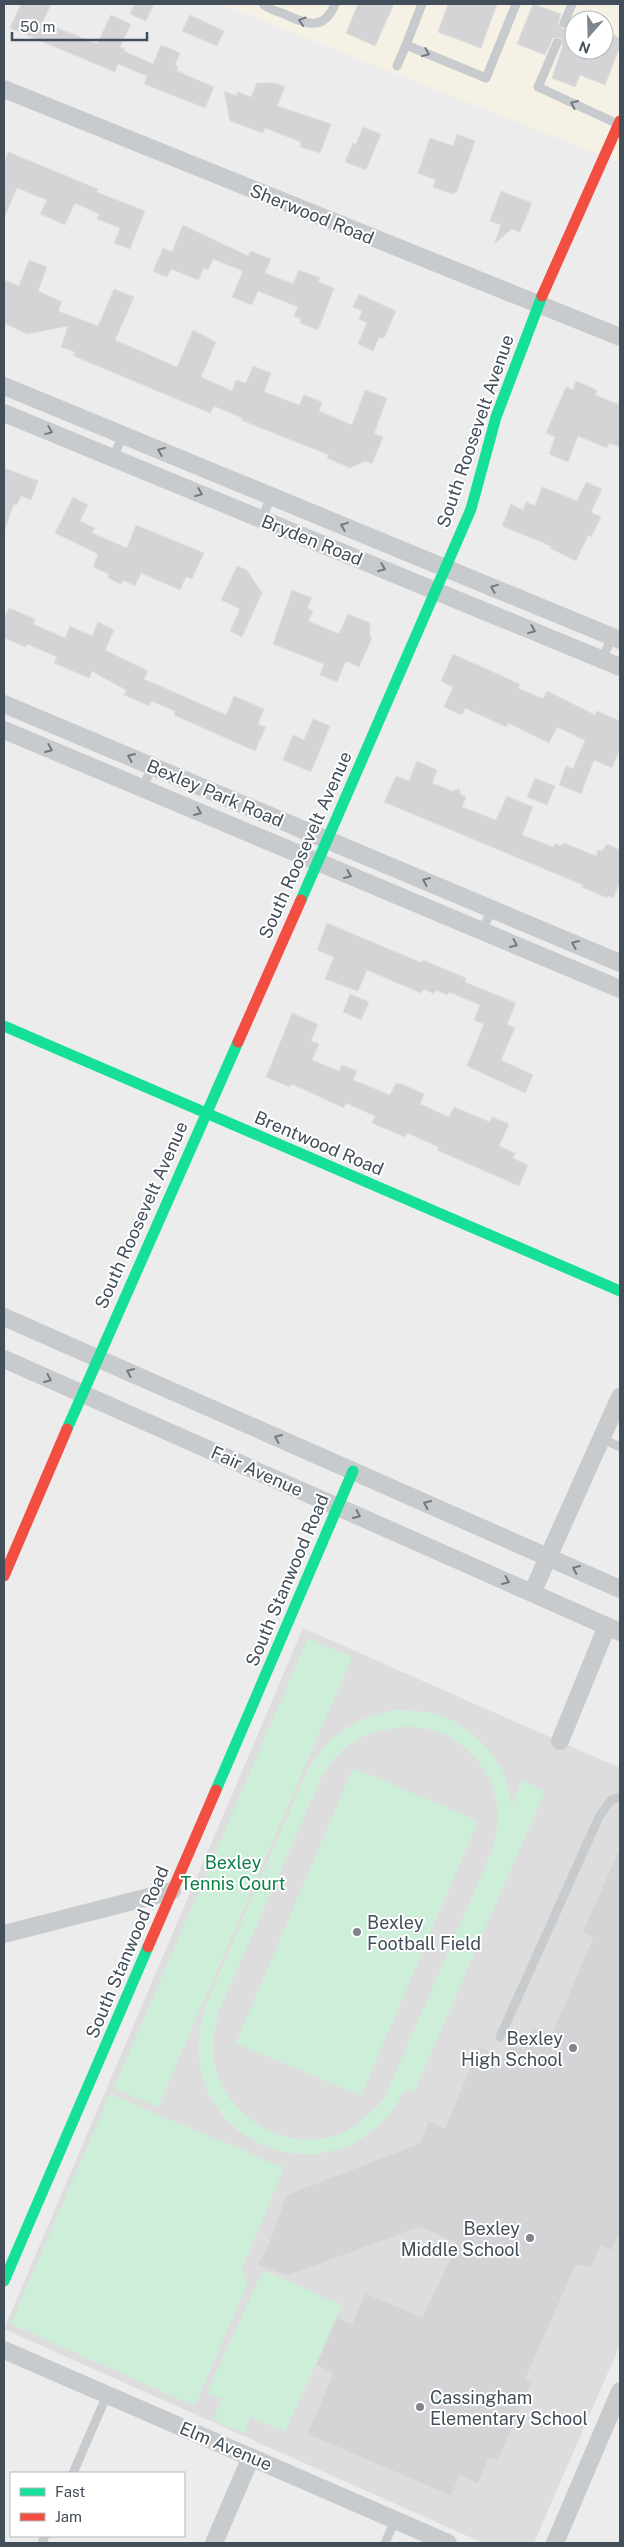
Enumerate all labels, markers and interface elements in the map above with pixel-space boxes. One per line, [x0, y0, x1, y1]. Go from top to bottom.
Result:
scale bar [12, 10, 148, 42]
north arrow [564, 10, 614, 60]
one-way arrow [298, 16, 306, 27]
text: 50 m [20, 18, 55, 35]
text: N [577, 38, 592, 57]
one-way arrow [421, 47, 430, 58]
one-way arrow [570, 99, 579, 110]
street label: Sherwood Road [247, 180, 377, 248]
street label: South Roosevelt Avenue [432, 332, 518, 530]
one-way arrow [44, 425, 53, 436]
one-way arrow [158, 447, 166, 457]
one-way arrow [194, 487, 203, 497]
street label: Bryden Road [258, 510, 366, 570]
one-way arrow [340, 522, 349, 532]
one-way arrow [377, 562, 386, 573]
one-way arrow [490, 584, 499, 594]
one-way arrow [527, 624, 536, 635]
one-way arrow [44, 742, 53, 753]
street label: South Roosevelt Avenue [254, 748, 356, 942]
one-way arrow [127, 753, 136, 764]
street label: Bexley Park Road [144, 755, 286, 831]
one-way arrow [194, 806, 202, 816]
one-way arrow [343, 868, 352, 879]
one-way arrow [422, 877, 431, 888]
one-way arrow [509, 938, 518, 949]
one-way arrow [571, 940, 580, 951]
street label: Brentwood Road [251, 1106, 387, 1180]
street label: South Roosevelt Avenue [90, 1118, 192, 1312]
one-way arrow [126, 1368, 135, 1379]
one-way arrow [43, 1373, 52, 1384]
one-way arrow [274, 1434, 283, 1445]
street label: Fair Avenue [208, 1441, 306, 1501]
street label: South Stanwood Road [241, 1491, 333, 1669]
one-way arrow [423, 1499, 432, 1510]
one-way arrow [352, 1509, 361, 1520]
one-way arrow [572, 1565, 581, 1576]
one-way arrow [501, 1575, 510, 1586]
park label: Bexley Tennis Court [180, 1852, 286, 1894]
street label: South Stanwood Road [81, 1863, 173, 2041]
place label: Bexley Football Field [367, 1912, 481, 1954]
marker: Bexley Football Field [351, 1926, 363, 1938]
place label: Bexley High School [461, 2028, 563, 2070]
marker: Bexley High School [567, 2042, 579, 2054]
place label: Bexley Middle School [401, 2218, 520, 2260]
marker: Bexley Middle School [524, 2232, 536, 2244]
place label: Cassingham Elementary School [430, 2387, 588, 2429]
marker: Cassingham Elementary School [414, 2401, 426, 2413]
street label: Elm Avenue [177, 2417, 275, 2475]
legend [10, 2472, 185, 2537]
text: Fast [55, 2483, 85, 2500]
text: Jam [55, 2508, 82, 2525]

